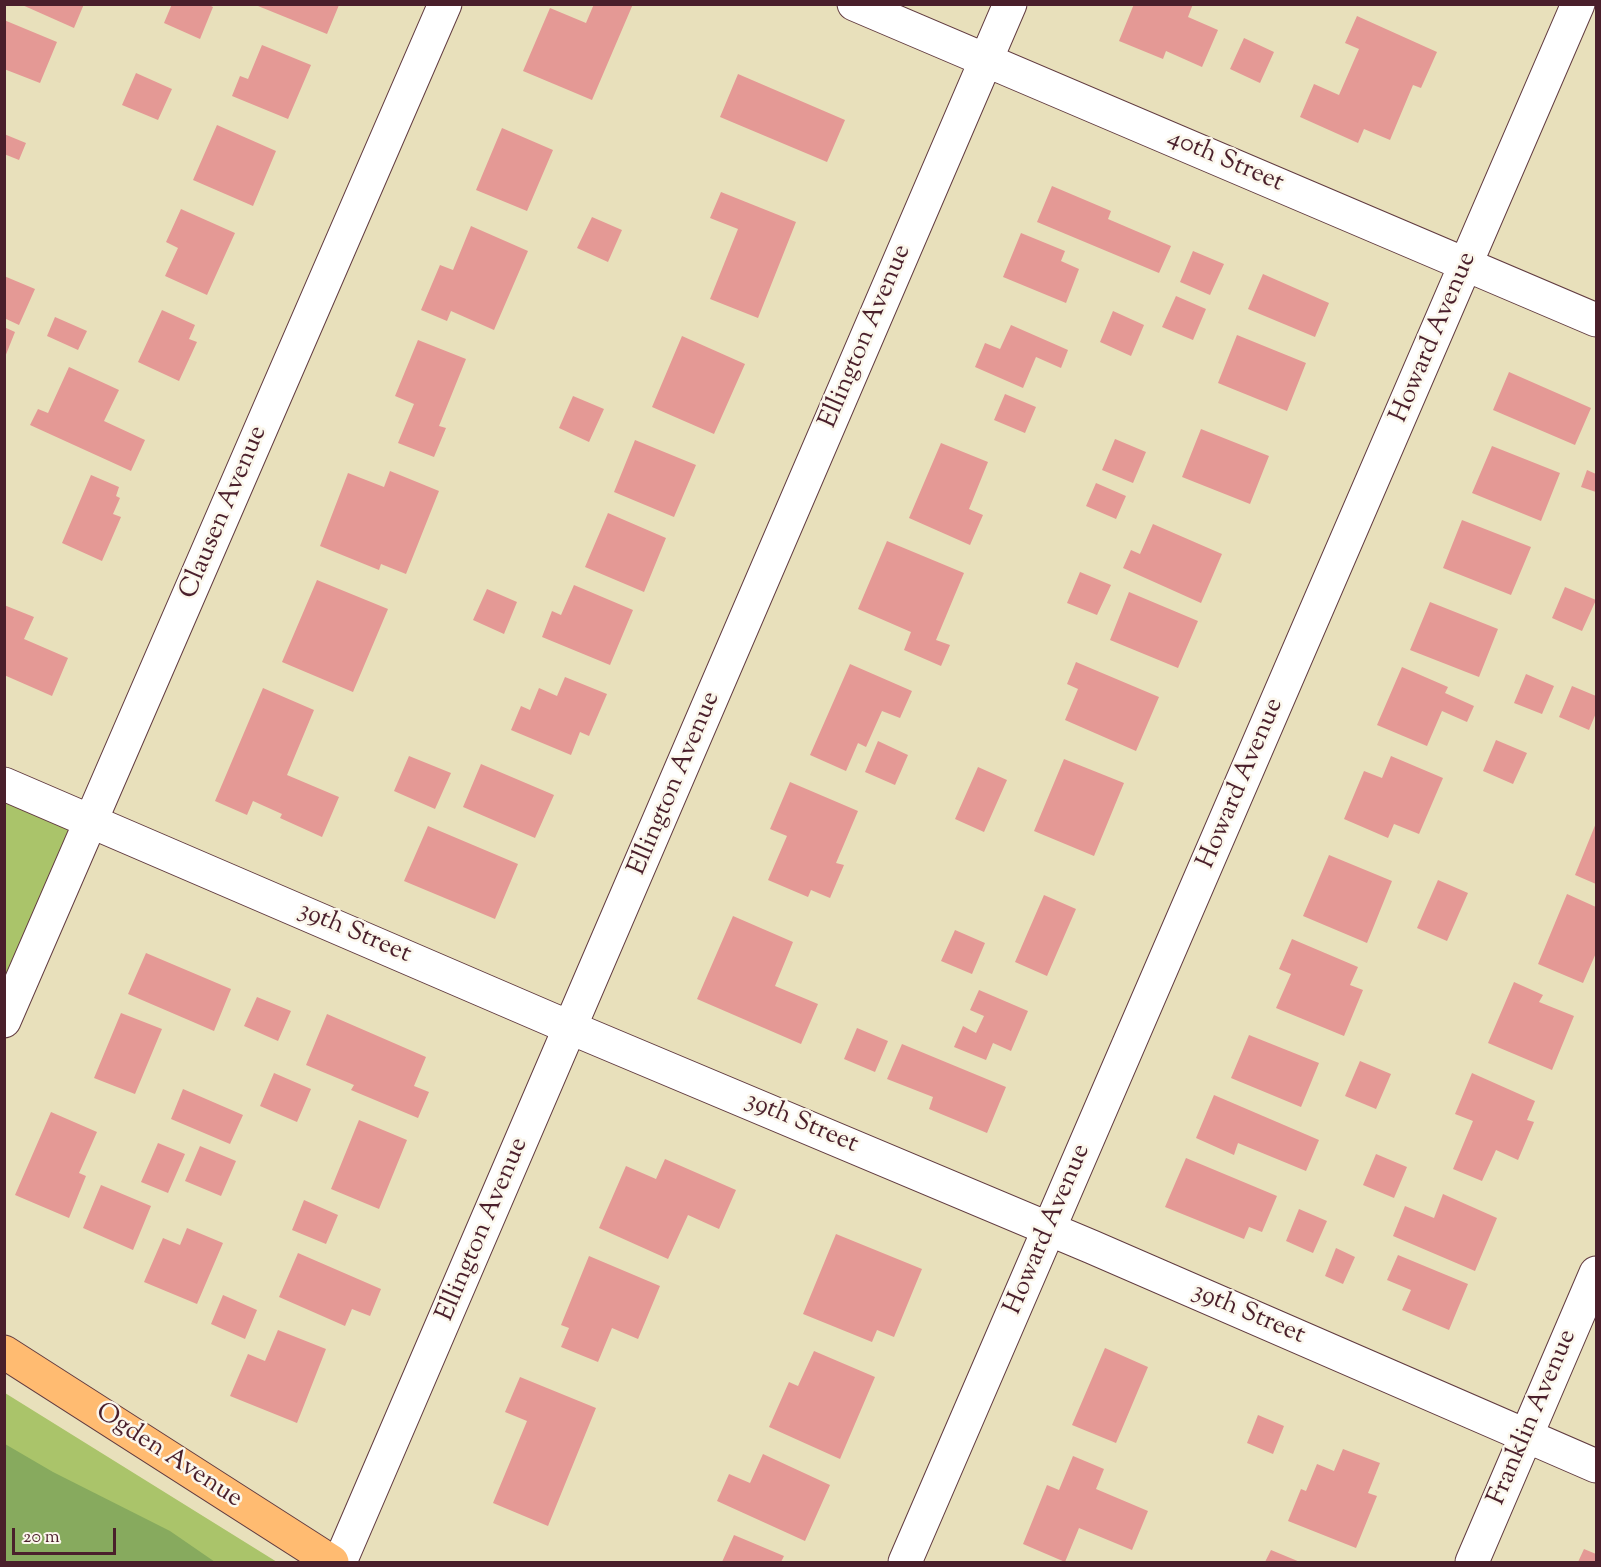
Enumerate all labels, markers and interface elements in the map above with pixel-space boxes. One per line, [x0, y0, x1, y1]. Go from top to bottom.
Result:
street label: 40th Street [1162, 124, 1288, 200]
street label: Ellington Avenue [814, 241, 920, 433]
street label: Howard Avenue [1385, 248, 1485, 428]
street label: Clausen Avenue [175, 422, 275, 604]
street label: Ellington Avenue [623, 688, 729, 880]
street label: Howard Avenue [1192, 694, 1292, 874]
street label: 39th Street [293, 896, 415, 972]
street label: 39th Street [740, 1086, 862, 1162]
street label: Ellington Avenue [431, 1134, 537, 1326]
street label: Howard Avenue [999, 1140, 1099, 1320]
street label: 39th Street [1187, 1277, 1309, 1353]
street label: Franklin Avenue [1483, 1326, 1585, 1510]
street label: Ogden Avenue [89, 1398, 247, 1516]
scale bar [15, 1516, 118, 1554]
text: 20 m [23, 1525, 60, 1551]

